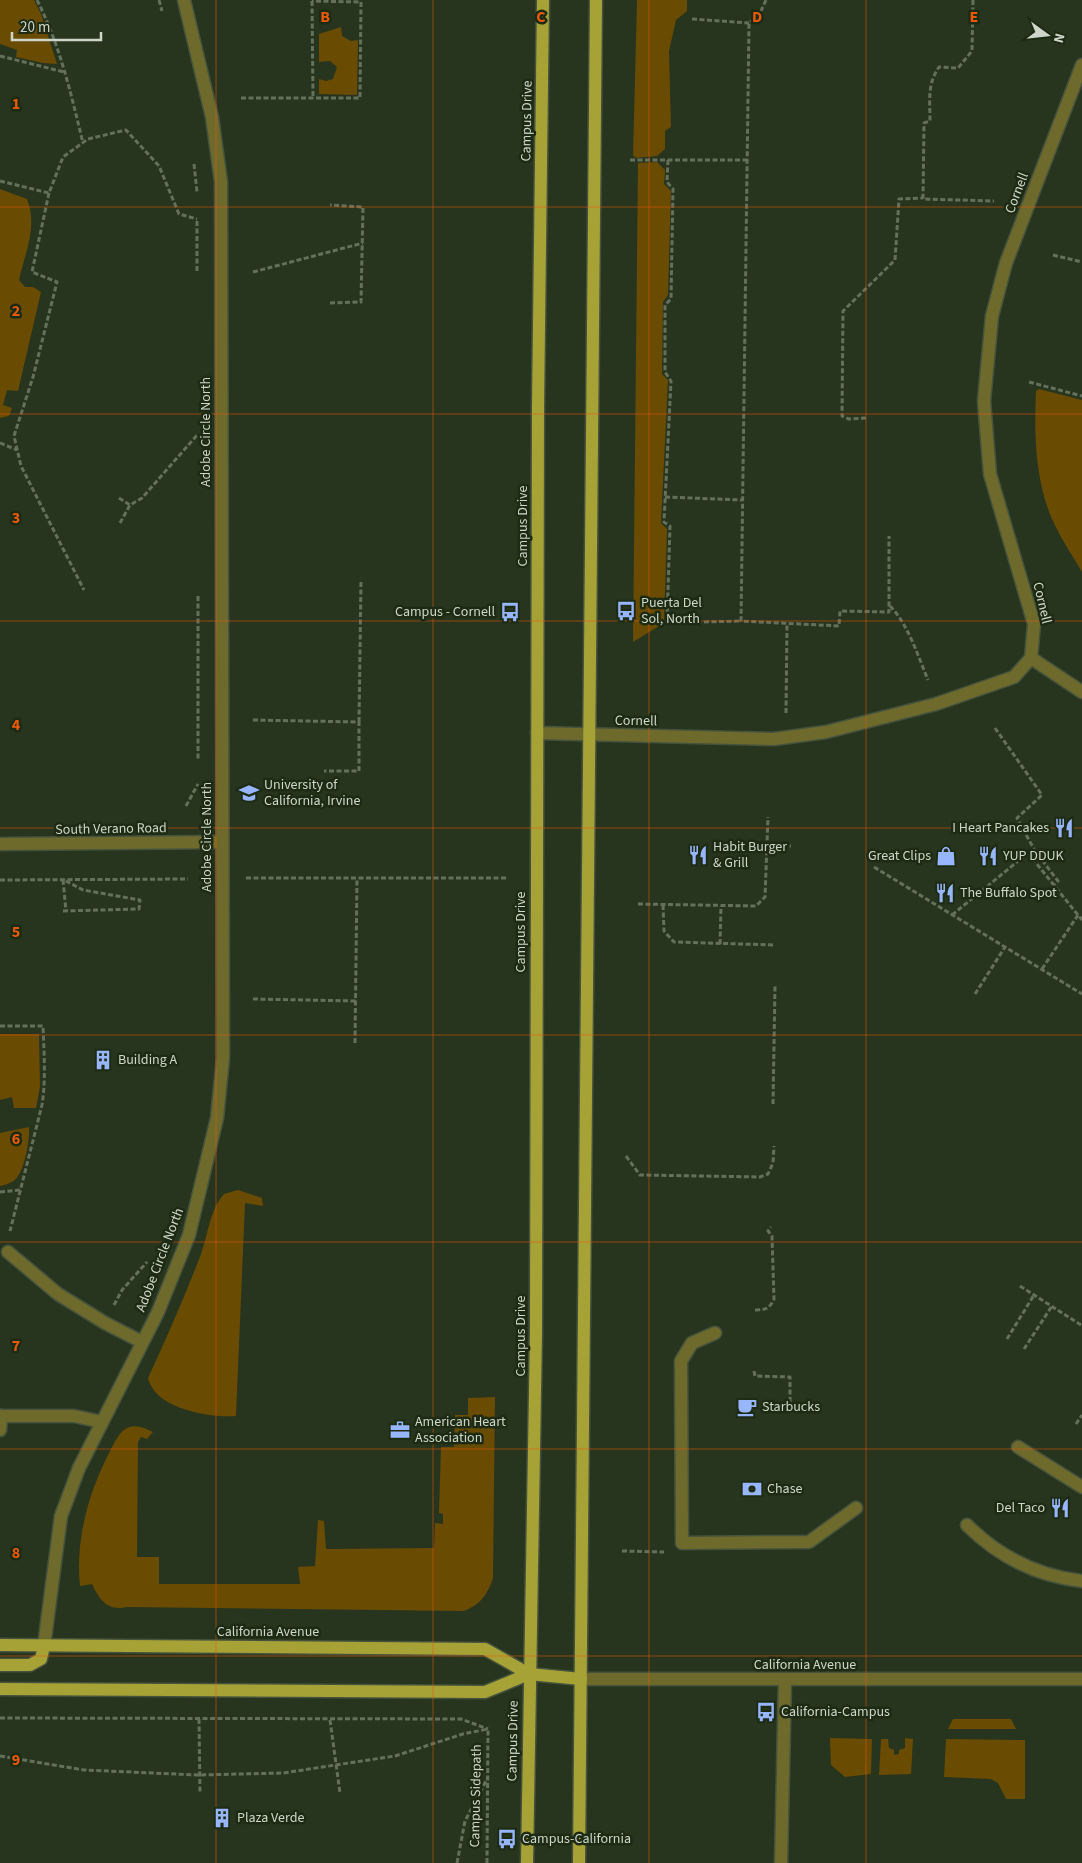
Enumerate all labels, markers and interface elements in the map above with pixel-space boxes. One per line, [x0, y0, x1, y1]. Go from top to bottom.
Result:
text: B [320, 6, 330, 28]
text: C [536, 6, 546, 28]
text: D [752, 6, 762, 28]
text: E [970, 6, 978, 28]
scale bar [12, 10, 101, 42]
north arrow [1022, 10, 1072, 60]
text: 20 m [20, 17, 50, 38]
text: N [1048, 31, 1069, 45]
street label: Campus Drive [516, 80, 538, 162]
text: 1 [12, 93, 20, 115]
street label: Cornell [1000, 169, 1034, 216]
text: 2 [12, 300, 20, 322]
street label: Adobe Circle North [196, 377, 216, 487]
street label: Campus Drive [513, 485, 533, 567]
text: 3 [12, 507, 20, 529]
street label: Cornell [1028, 580, 1057, 626]
place label: Puerta Del Sol, North [641, 593, 702, 629]
bus stop icon: Puerta Del Sol, North [615, 600, 637, 622]
bus stop icon: Campus - Cornell [499, 601, 521, 623]
place label: Campus - Cornell [395, 602, 495, 622]
street label: Cornell [615, 711, 658, 731]
text: 4 [12, 714, 21, 736]
place label: University of California, Irvine [264, 775, 360, 811]
street label: Adobe Circle North [197, 782, 217, 892]
school or university icon: University of California, Irvine [238, 782, 260, 804]
restaurant icon: I Heart Pancakes [1053, 817, 1075, 839]
street label: South Verano Road [55, 818, 167, 840]
place label: I Heart Pancakes [952, 818, 1049, 838]
place label: Habit Burger & Grill [713, 837, 787, 873]
restaurant icon: Habit Burger & Grill [687, 844, 709, 866]
shop icon: Great Clips [935, 845, 957, 867]
restaurant icon: YUP DDUK [977, 845, 999, 867]
place label: Great Clips [868, 846, 931, 866]
place label: YUP DDUK [1002, 846, 1065, 866]
restaurant icon: The Buffalo Spot [934, 882, 956, 904]
place label: The Buffalo Spot [960, 883, 1057, 903]
street label: Campus Drive [511, 891, 531, 973]
text: 5 [12, 921, 20, 943]
building icon: Building A [92, 1049, 114, 1071]
place label: Building A [118, 1050, 178, 1070]
text: 6 [12, 1128, 20, 1150]
street label: Adobe Circle North [131, 1205, 189, 1315]
street label: Campus Drive [511, 1295, 531, 1377]
text: 7 [12, 1335, 20, 1357]
cafe icon: Starbucks [736, 1396, 758, 1418]
place label: Starbucks [762, 1397, 820, 1417]
place label: American Heart Association [415, 1412, 506, 1448]
office icon: American Heart Association [389, 1419, 411, 1441]
bank icon: Chase [741, 1478, 763, 1500]
place label: Chase [767, 1479, 803, 1499]
restaurant icon: Del Taco [1049, 1497, 1071, 1519]
place label: Del Taco [996, 1498, 1045, 1518]
text: 8 [12, 1542, 20, 1564]
street label: California Avenue [217, 1622, 319, 1642]
street label: California Avenue [754, 1655, 856, 1675]
street label: Campus Drive [502, 1700, 524, 1782]
bus stop icon: California-Campus [755, 1701, 777, 1723]
place label: California-Campus [781, 1702, 890, 1722]
street label: Campus Sidepath [465, 1744, 487, 1848]
text: 9 [12, 1749, 20, 1771]
building icon: Plaza Verde [211, 1807, 233, 1829]
place label: Plaza Verde [237, 1808, 304, 1828]
bus stop icon: Campus-California [496, 1828, 518, 1850]
place label: Campus-California [522, 1829, 631, 1849]

